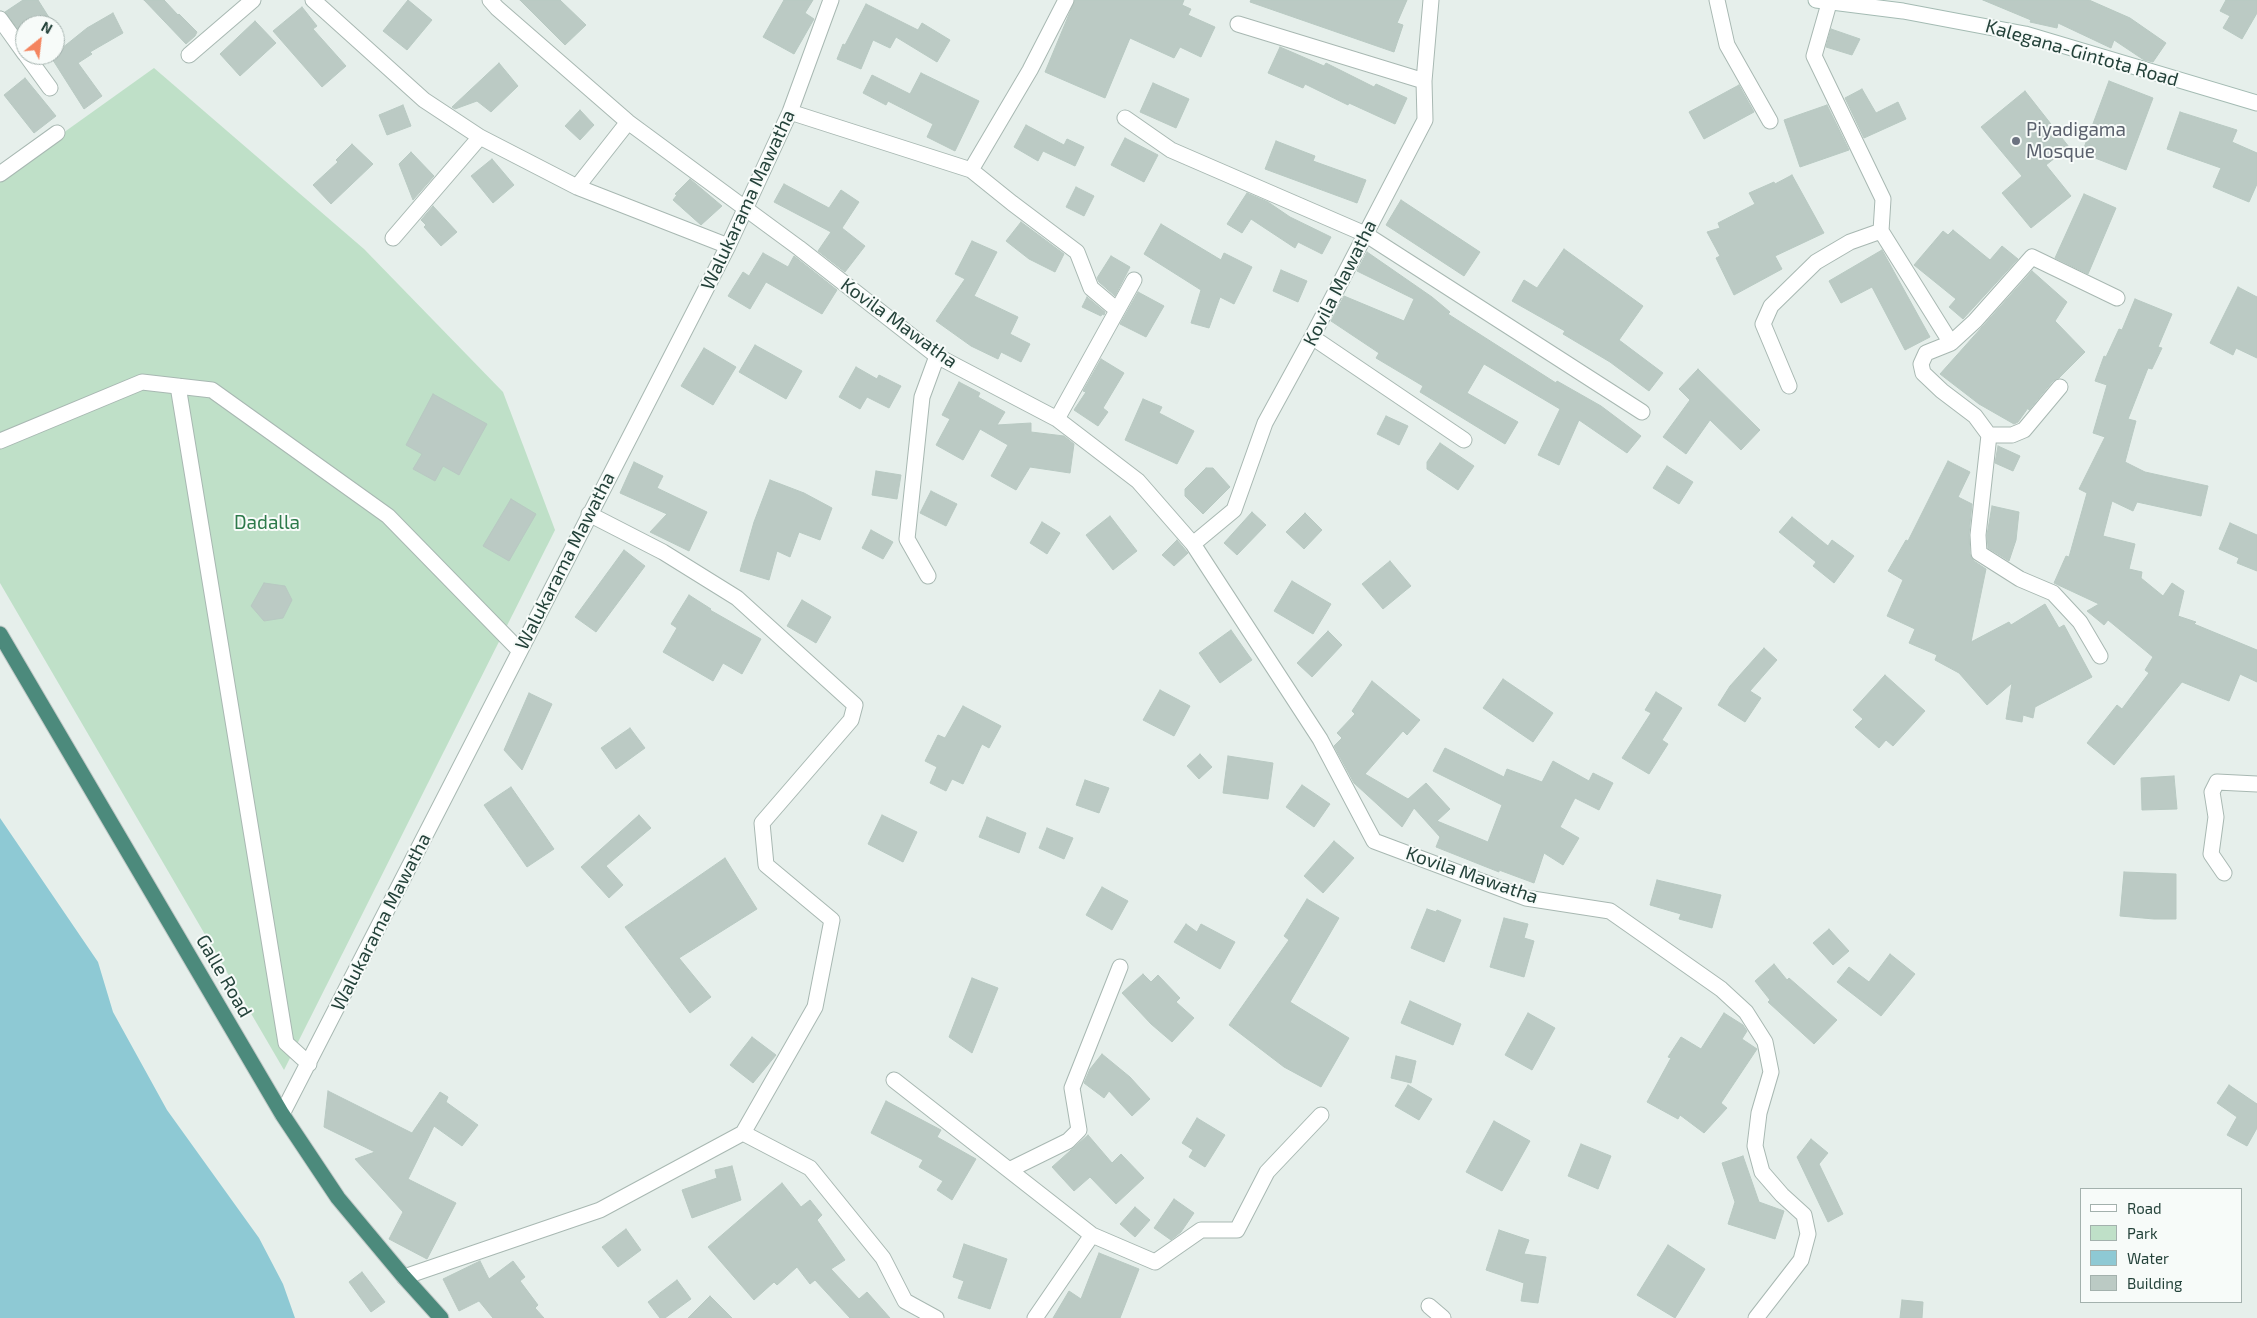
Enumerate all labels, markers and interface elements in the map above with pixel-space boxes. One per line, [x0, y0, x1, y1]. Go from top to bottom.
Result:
north arrow [15, 15, 65, 65]
street label: Kalegana-Gintota Road [1983, 15, 2181, 91]
text: N [38, 17, 56, 37]
street label: Walukarama Mawatha [696, 106, 800, 294]
place label: Piyadigama Mosque [2026, 119, 2126, 163]
marker: Piyadigama Mosque [2010, 135, 2022, 147]
street label: Kovila Mawatha [1298, 216, 1382, 350]
street label: Kovila Mawatha [836, 273, 962, 373]
street label: Walukarama Mawatha [510, 469, 620, 653]
park label: Dadalla [234, 512, 300, 534]
street label: Walukarama Mawatha [326, 830, 436, 1014]
street label: Kovila Mawatha [1403, 842, 1541, 908]
street label: Galle Road [191, 931, 257, 1021]
legend [2080, 1188, 2242, 1303]
text: Road [2127, 1199, 2162, 1217]
text: Park [2127, 1224, 2158, 1242]
text: Water [2127, 1249, 2169, 1267]
text: Building [2127, 1274, 2182, 1292]

